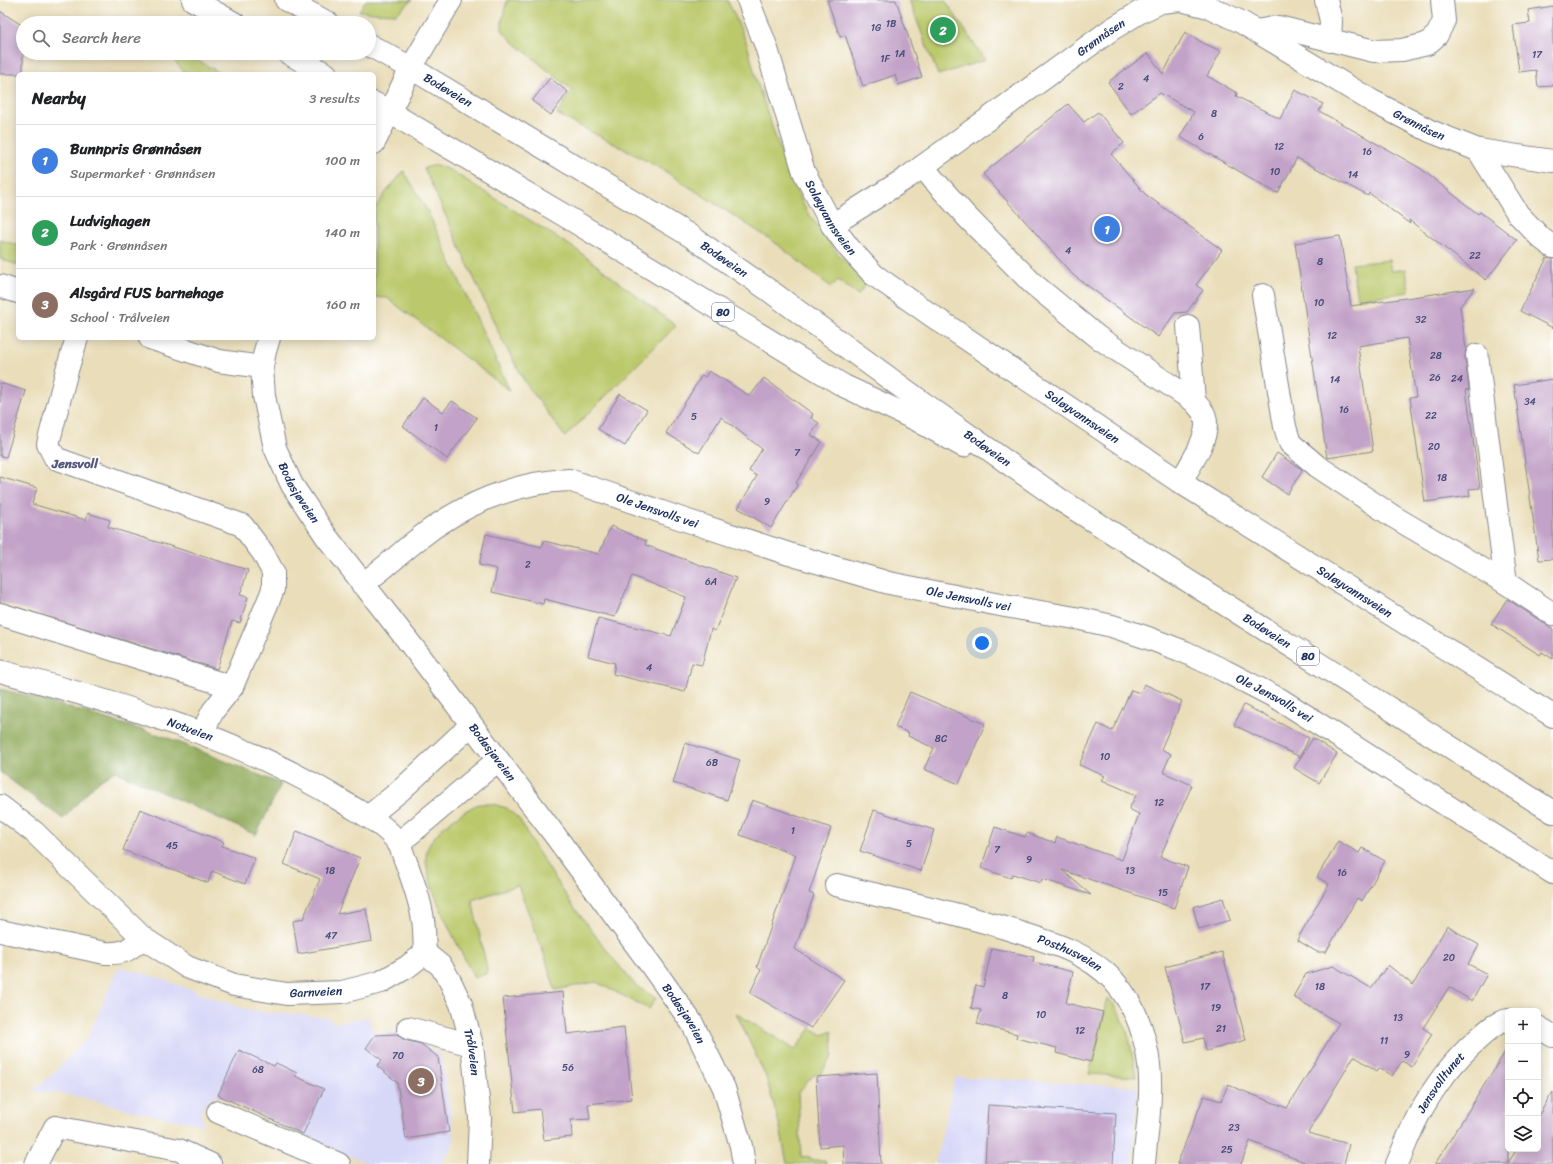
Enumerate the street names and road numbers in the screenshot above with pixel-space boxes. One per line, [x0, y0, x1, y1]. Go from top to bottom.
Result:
street label: Grønnåsen [1072, 12, 1130, 62]
street label: Bodøveien [419, 67, 477, 114]
street label: Grønnåsen [1389, 103, 1449, 147]
street label: Soløyvannsveien [799, 176, 863, 261]
street label: Bodøveien [696, 235, 753, 284]
road number: 80 [712, 303, 734, 321]
street label: Soløyvannsveien [1040, 383, 1125, 450]
street label: Bodøveien [959, 424, 1016, 473]
street label: Bodøsjøveien [272, 458, 326, 529]
street label: Ole Jensvolls vei [613, 486, 702, 535]
street label: Soløyvannsveien [1312, 559, 1398, 624]
street label: Ole Jensvolls vei [924, 580, 1013, 618]
street label: Bodøveien [1238, 607, 1296, 655]
road number: 80 [1297, 647, 1319, 665]
street label: Ole Jensvolls vei [1232, 667, 1318, 729]
street label: Notveien [164, 711, 217, 748]
street label: Bodøsjøveien [463, 718, 522, 787]
street label: Posthusveien [1035, 928, 1108, 978]
street label: Bodøsjøveien [656, 979, 712, 1048]
street label: Garnveien [289, 980, 343, 1004]
street label: Trålveien [457, 1026, 486, 1077]
street label: Jensvolltunet [1410, 1047, 1470, 1118]

